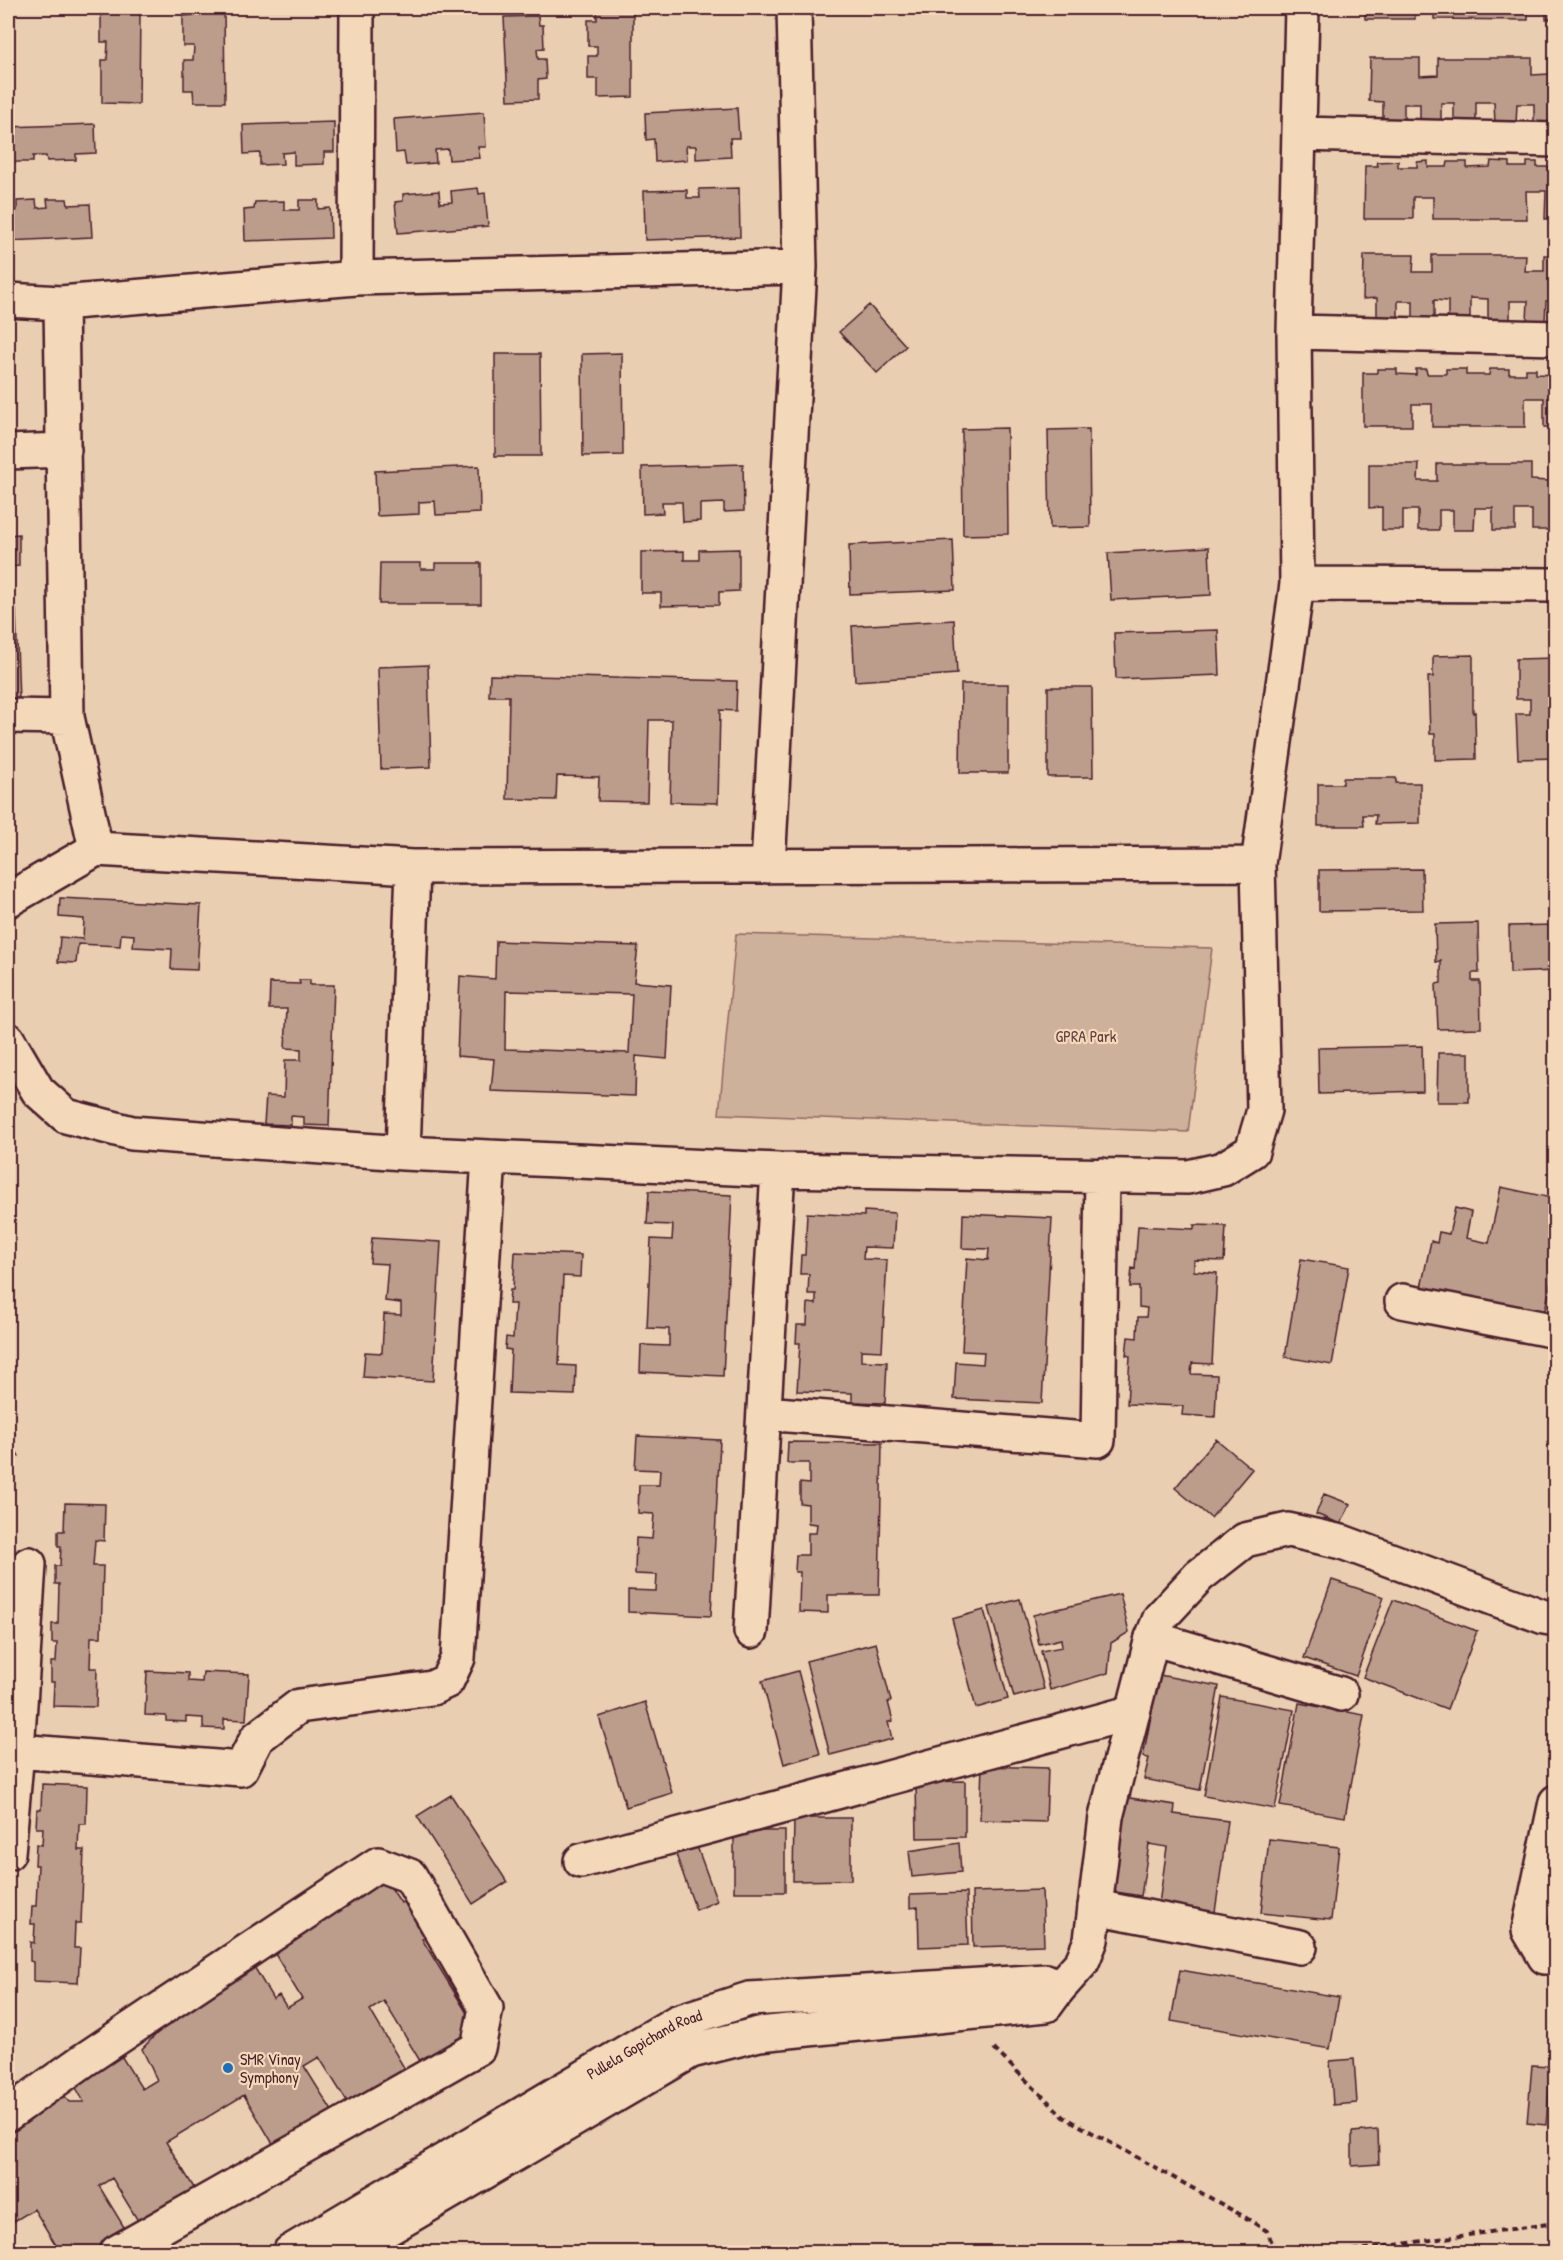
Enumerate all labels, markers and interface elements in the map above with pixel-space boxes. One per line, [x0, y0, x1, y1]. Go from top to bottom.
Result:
park label: GPRA Park [1056, 1025, 1117, 1047]
street label: Pullela Gopichand Road [582, 2004, 704, 2084]
place label: SMR Vinay Symphony [240, 2048, 301, 2088]
marker: SMR Vinay Symphony [221, 2061, 235, 2075]

